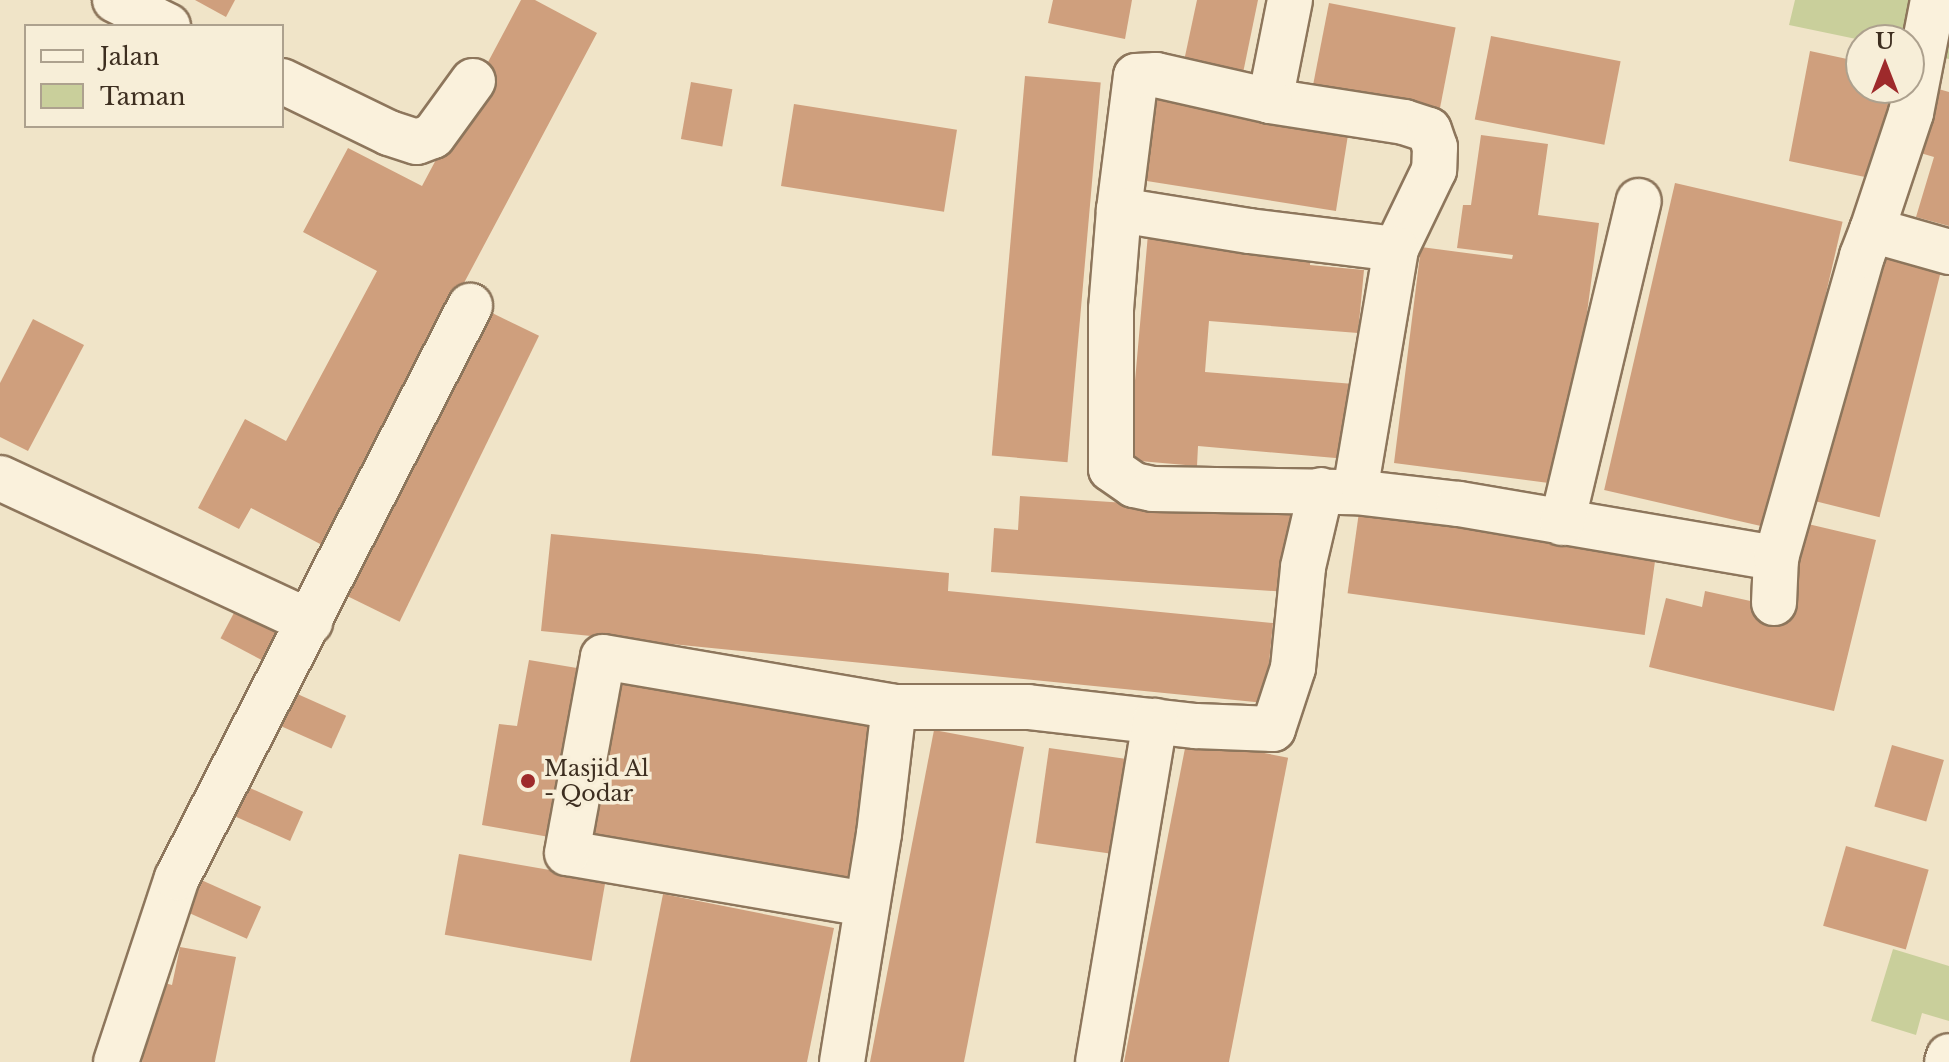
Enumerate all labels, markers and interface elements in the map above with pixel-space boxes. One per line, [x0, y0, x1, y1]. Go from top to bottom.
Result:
legend [24, 24, 284, 128]
north arrow [1845, 24, 1925, 104]
text: U [1875, 28, 1895, 55]
text: Jalan [100, 42, 160, 71]
text: Taman [100, 82, 186, 111]
place label: Masjid Al - Qodar [544, 755, 650, 806]
marker: Masjid Al - Qodar [519, 772, 537, 790]

